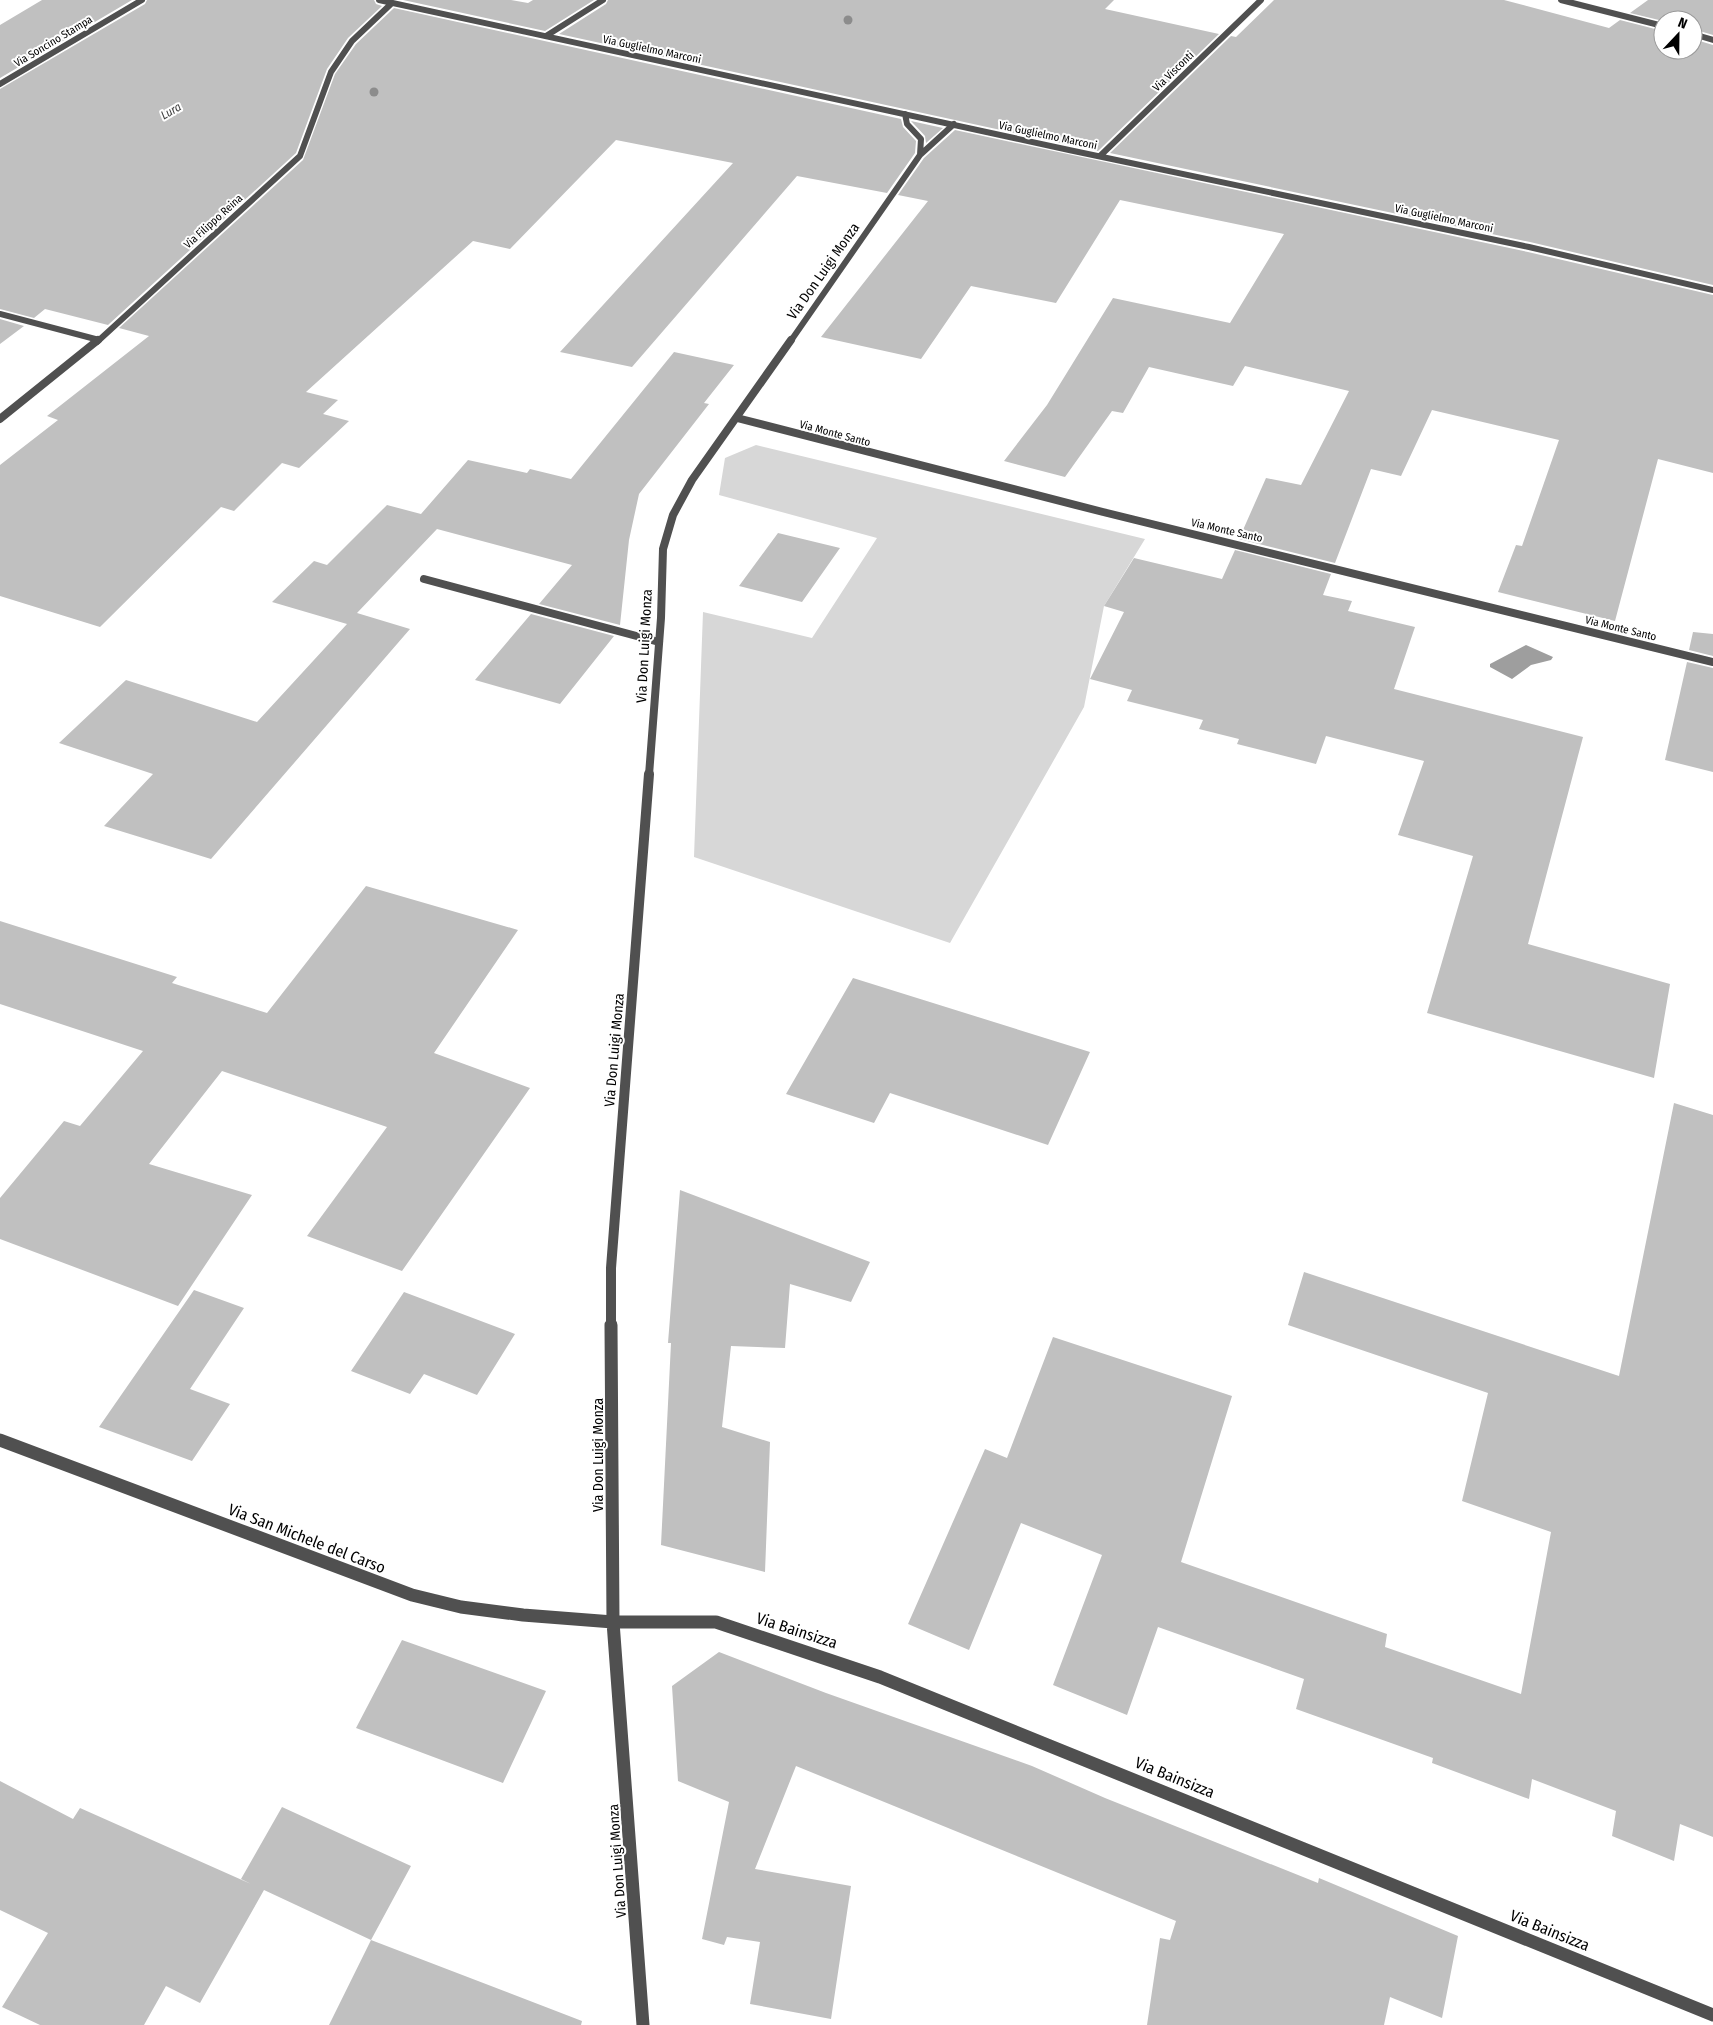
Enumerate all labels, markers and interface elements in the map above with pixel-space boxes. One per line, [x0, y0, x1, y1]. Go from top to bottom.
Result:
north arrow [1653, 10, 1703, 60]
street label: Via Soncino Stampa [12, 13, 95, 70]
text: N [1676, 14, 1690, 33]
street label: Via Guglielmo Marconi [602, 33, 702, 66]
street label: Via Visconti [1150, 49, 1197, 94]
water label: Lura [158, 100, 184, 122]
street label: Via Guglielmo Marconi [998, 119, 1098, 152]
street label: Via Filippo Reina [181, 192, 245, 251]
street label: Via Guglielmo Marconi [1394, 202, 1494, 235]
street label: Via Don Luigi Monza [784, 220, 863, 323]
street label: Via Monte Santo [798, 418, 872, 449]
street label: Via Monte Santo [1190, 516, 1264, 545]
street label: Via Don Luigi Monza [633, 588, 656, 703]
street label: Via Monte Santo [1584, 613, 1658, 644]
street label: Via Don Luigi Monza [601, 992, 628, 1108]
street label: Via Don Luigi Monza [590, 1398, 607, 1512]
street label: Via San Michele del Carso [225, 1500, 388, 1577]
street label: Via Bainsizza [754, 1608, 840, 1653]
street label: Via Bainsizza [1132, 1753, 1217, 1802]
street label: Via Don Luigi Monza [605, 1803, 630, 1918]
street label: Via Bainsizza [1507, 1906, 1592, 1955]

